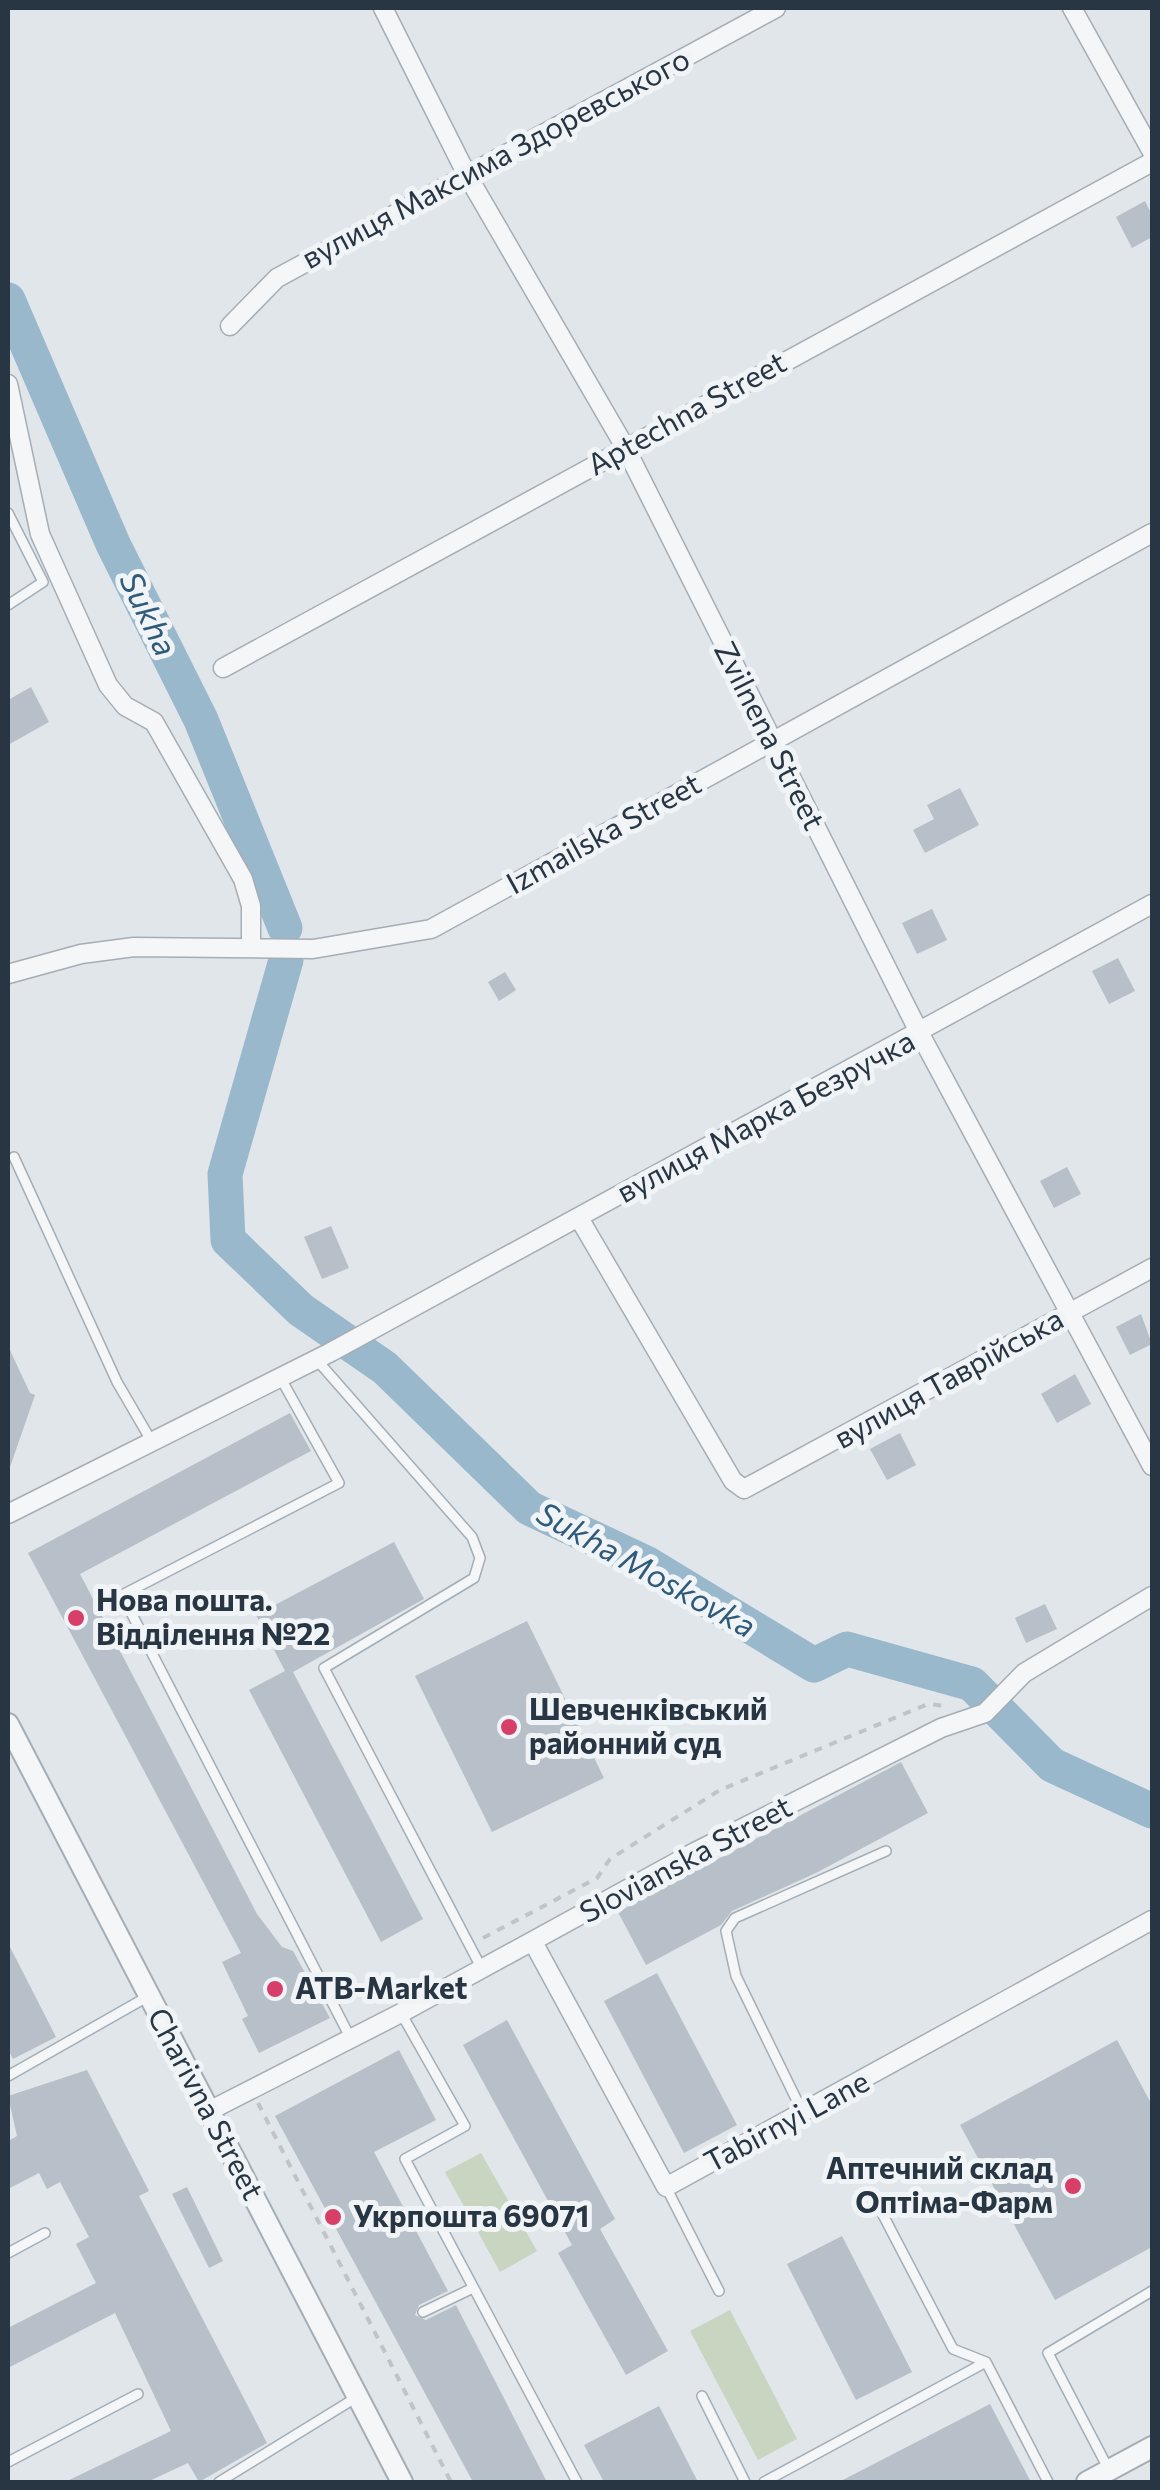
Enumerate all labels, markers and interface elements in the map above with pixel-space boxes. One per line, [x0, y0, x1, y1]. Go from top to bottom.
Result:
street label: вулиця Максима Здоревського [294, 39, 695, 275]
street label: Aptechna Street [580, 342, 792, 482]
water label: Sukha [112, 564, 187, 662]
street label: Zvilnena Street [708, 635, 834, 835]
street label: Izmailska Street [499, 763, 706, 901]
street label: вулиця Марка Безручка [610, 1021, 920, 1209]
street label: вулиця Таврійська [827, 1299, 1069, 1455]
water label: Sukha Moskovka [531, 1492, 763, 1645]
place label: Нова пошта. Відділення №22 [96, 1580, 330, 1651]
marker: Нова пошта. Відділення №22 [65, 1607, 87, 1629]
place label: Шевченківський районний суд [529, 1689, 767, 1760]
marker: Шевченківський районний суд [498, 1716, 520, 1738]
street label: Slovianska Street [573, 1786, 797, 1929]
place label: ATB-Market [295, 1968, 467, 2005]
marker: ATB-Market [264, 1978, 286, 2000]
street label: Charivna Street [141, 2001, 273, 2205]
street label: Tabirnyi Lane [697, 2061, 875, 2179]
place label: Аптечний склад Оптіма-Фарм [826, 2148, 1054, 2219]
marker: Аптечний склад Оптіма-Фарм [1062, 2175, 1084, 2197]
place label: Укрпошта 69071 [353, 2196, 589, 2233]
marker: Укрпошта 69071 [322, 2206, 344, 2228]

